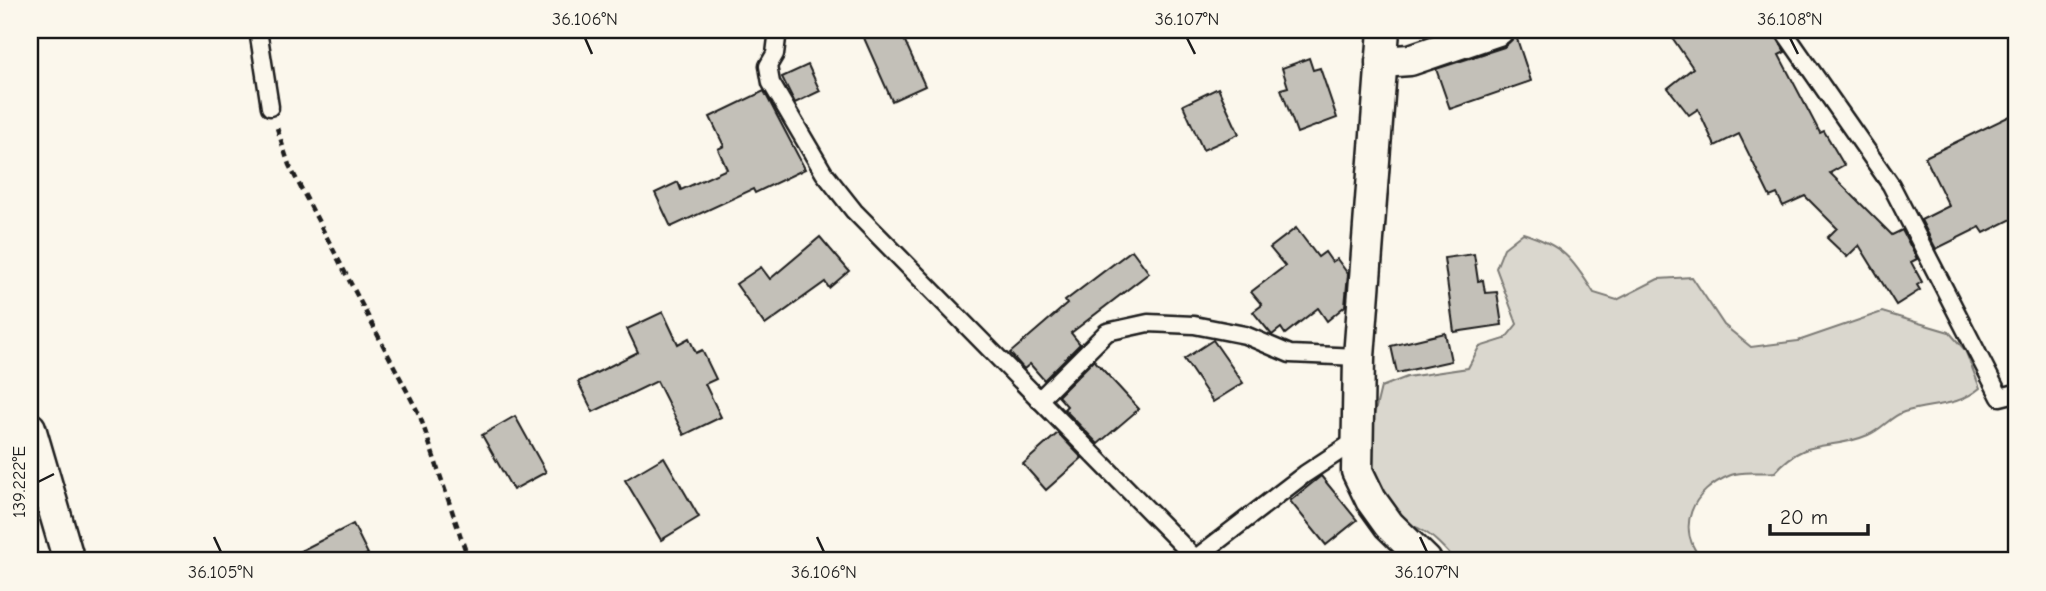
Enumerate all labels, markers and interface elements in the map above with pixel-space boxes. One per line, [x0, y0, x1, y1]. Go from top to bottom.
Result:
text: 36.106°N [552, 9, 618, 30]
text: 36.107°N [1155, 9, 1219, 30]
text: 36.108°N [1757, 9, 1823, 30]
text: 139.222°E [9, 446, 30, 518]
scale bar [1770, 493, 1868, 537]
text: 20 m [1780, 505, 1828, 529]
text: 36.105°N [188, 562, 254, 583]
text: 36.106°N [791, 562, 857, 583]
text: 36.107°N [1395, 562, 1459, 583]

